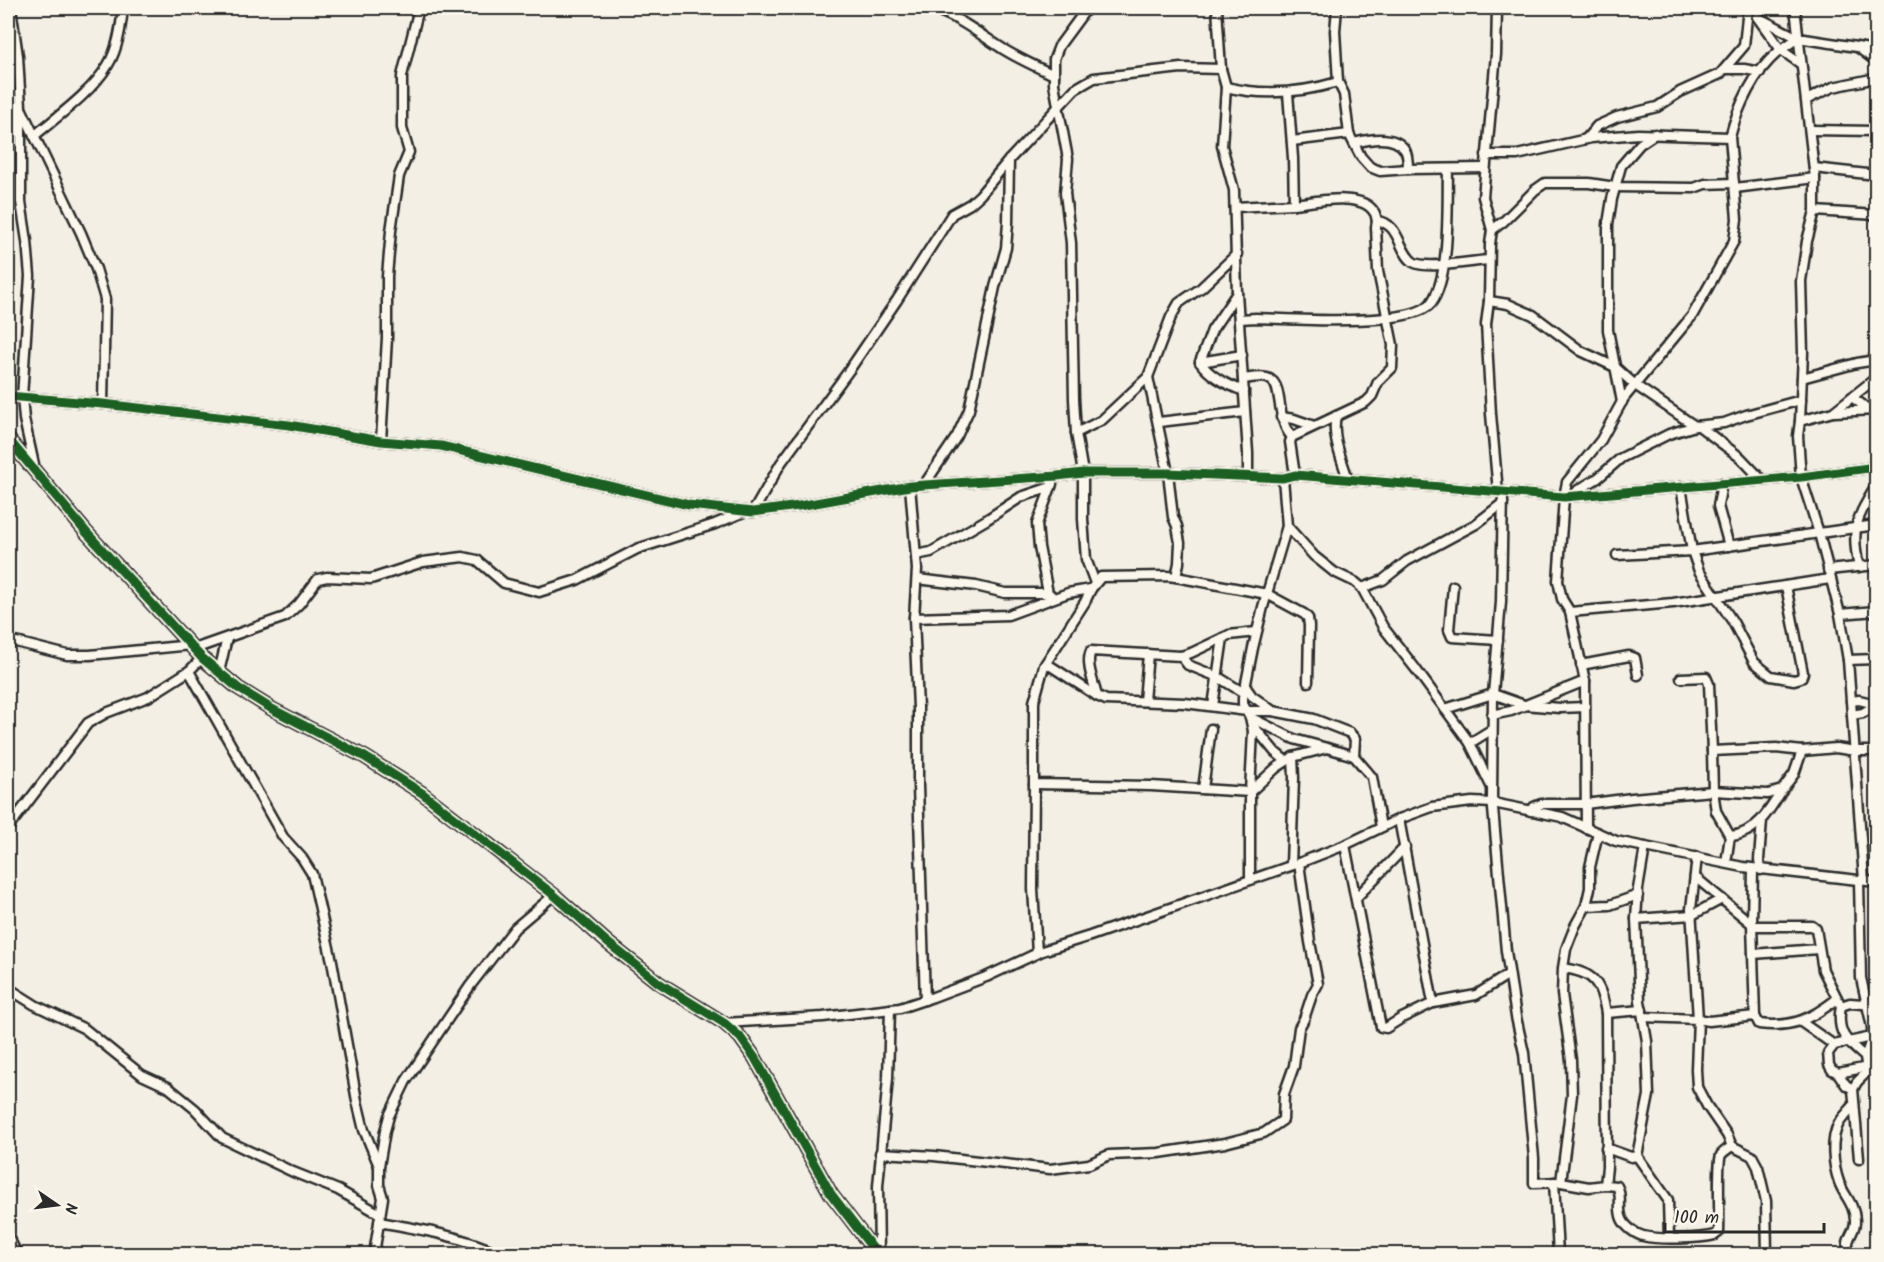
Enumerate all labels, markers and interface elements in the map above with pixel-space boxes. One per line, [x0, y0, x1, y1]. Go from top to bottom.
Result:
north arrow [27, 1175, 87, 1235]
scale bar [1665, 1196, 1824, 1234]
text: N [57, 1200, 83, 1216]
text: 100 m [1674, 1204, 1719, 1233]

